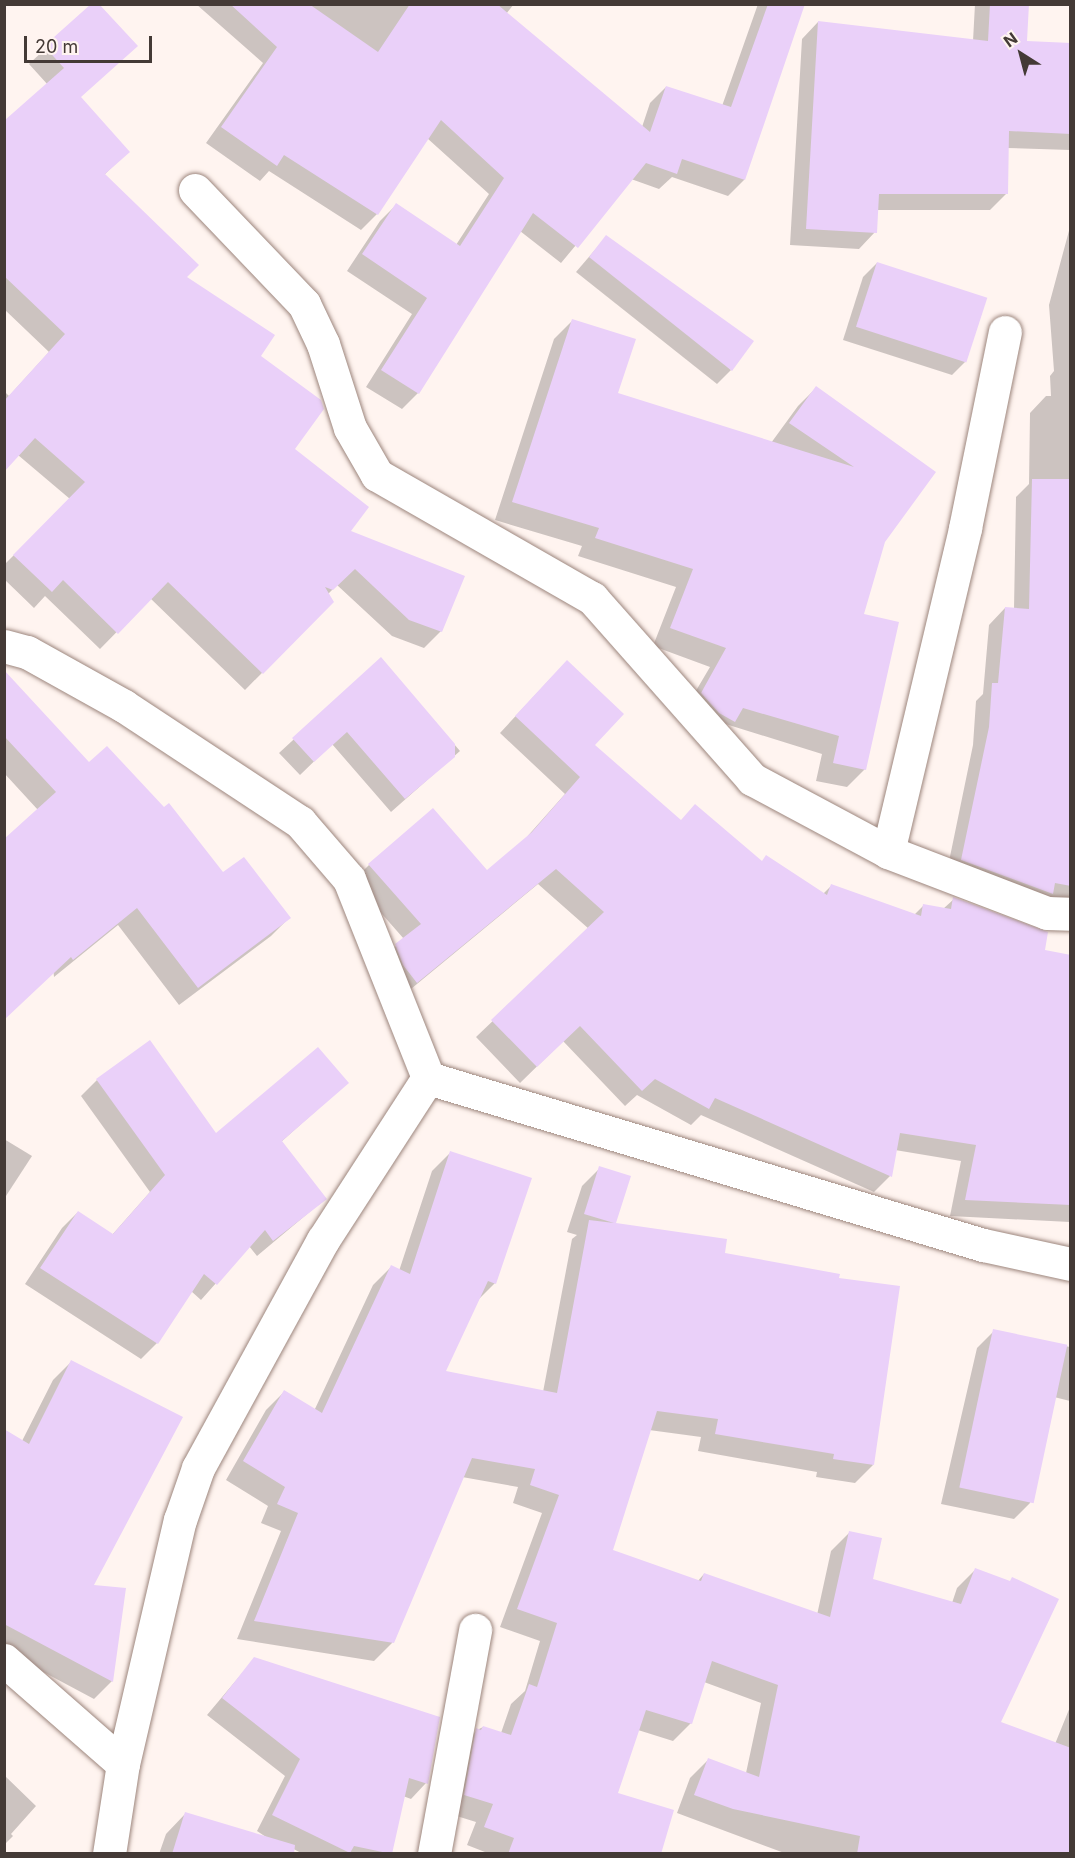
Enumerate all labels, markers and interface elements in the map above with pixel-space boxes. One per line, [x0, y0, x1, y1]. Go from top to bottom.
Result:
scale bar [27, 24, 154, 62]
north arrow [991, 24, 1051, 84]
text: N [1000, 28, 1021, 51]
text: 20 m [35, 36, 78, 57]

